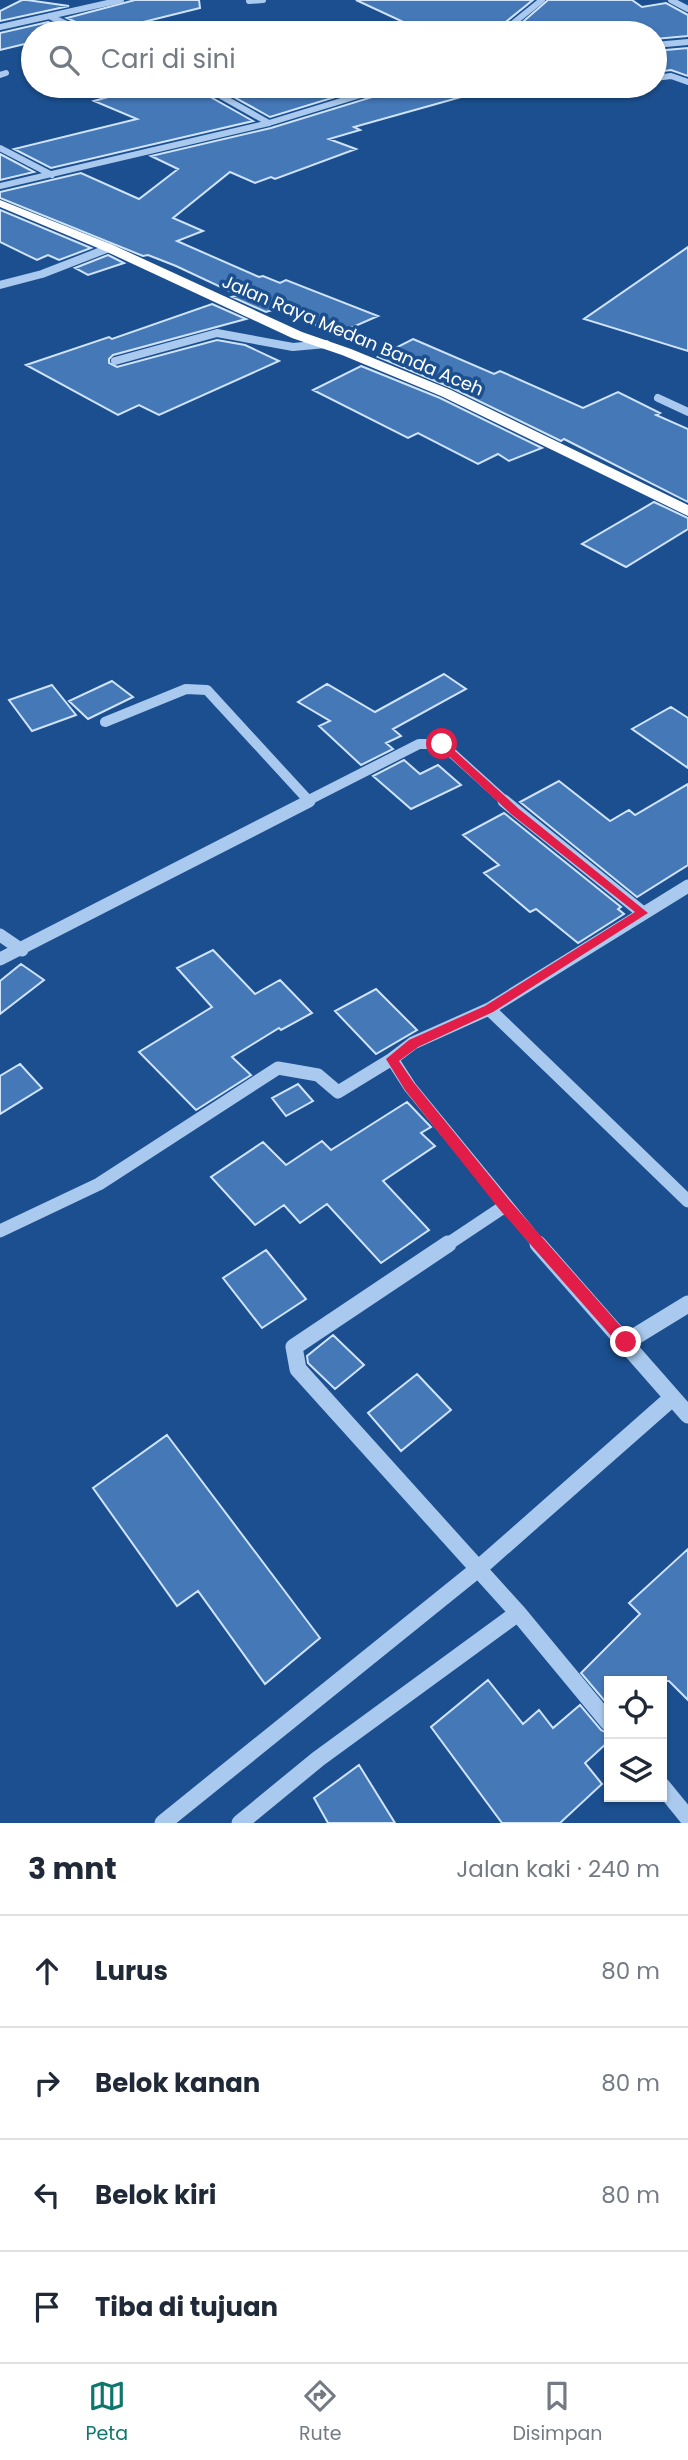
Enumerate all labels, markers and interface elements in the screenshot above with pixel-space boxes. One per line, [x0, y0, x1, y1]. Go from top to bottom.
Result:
search box [21, 21, 667, 98]
icon: search [45, 41, 83, 79]
text: Cari di sini [101, 41, 236, 77]
street label: Jalan Raya Medan Banda Aceh [218, 268, 488, 402]
route start [426, 728, 457, 759]
route end [610, 1326, 641, 1357]
map controls [604, 1676, 667, 1802]
button: locate [604, 1676, 667, 1739]
button: layers [604, 1739, 667, 1802]
text: 3 mnt [28, 1847, 117, 1890]
text: Jalan kaki · 240 m [456, 1853, 660, 1885]
icon: ahead [28, 1952, 66, 1990]
text: Lurus [95, 1953, 168, 1989]
text: 80 m [601, 1955, 660, 1987]
icon: right [28, 2064, 66, 2102]
text: Belok kanan [95, 2065, 260, 2101]
text: 80 m [601, 2067, 660, 2099]
icon: left [28, 2176, 66, 2214]
text: Belok kiri [95, 2177, 217, 2213]
text: 80 m [601, 2179, 660, 2211]
icon: arrive [28, 2288, 66, 2326]
text: Tiba di tujuan [95, 2289, 278, 2325]
tab: Peta [85, 2377, 128, 2448]
tab: Rute [299, 2377, 341, 2448]
tab: Disimpan [512, 2377, 603, 2448]

